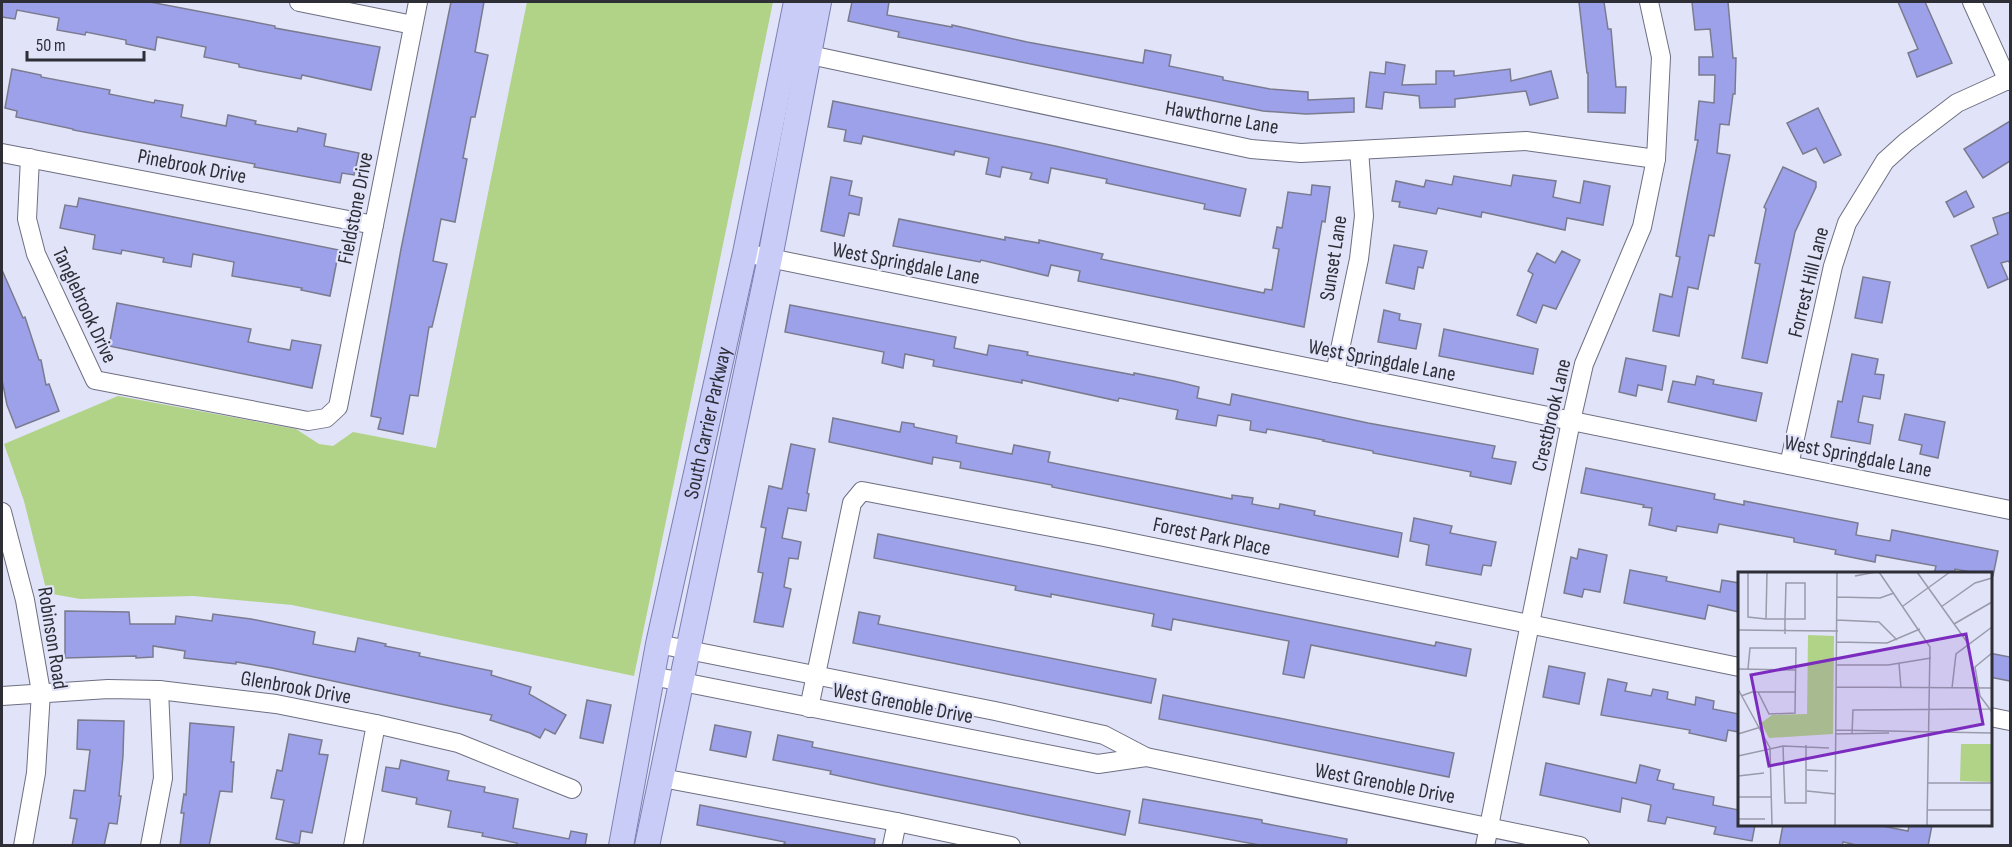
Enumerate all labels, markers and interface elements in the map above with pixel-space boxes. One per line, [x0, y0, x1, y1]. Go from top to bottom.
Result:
scale bar [27, 24, 144, 62]
text: 50 m [36, 35, 66, 56]
street label: Hawthorne Lane [1163, 95, 1281, 140]
street label: Pinebrook Drive [135, 144, 248, 189]
street label: Fieldstone Drive [332, 150, 379, 266]
street label: Sunset Lane [1314, 214, 1353, 302]
street label: Forrest Hill Lane [1783, 224, 1834, 340]
street label: West Springdale Lane [830, 237, 982, 290]
street label: Tanglebrook Drive [47, 243, 122, 367]
street label: West Springdale Lane [1306, 334, 1458, 387]
street label: South Carrier Parkway [679, 344, 737, 501]
street label: Crestbrook Lane [1526, 356, 1577, 474]
street label: West Springdale Lane [1782, 430, 1934, 483]
street label: Forest Park Place [1151, 512, 1273, 561]
inset map [1738, 572, 1991, 826]
street label: Robinson Road [32, 585, 73, 691]
street label: Glenbrook Drive [239, 665, 353, 710]
street label: West Grenoble Drive [831, 678, 975, 729]
street label: West Grenoble Drive [1313, 758, 1457, 809]

